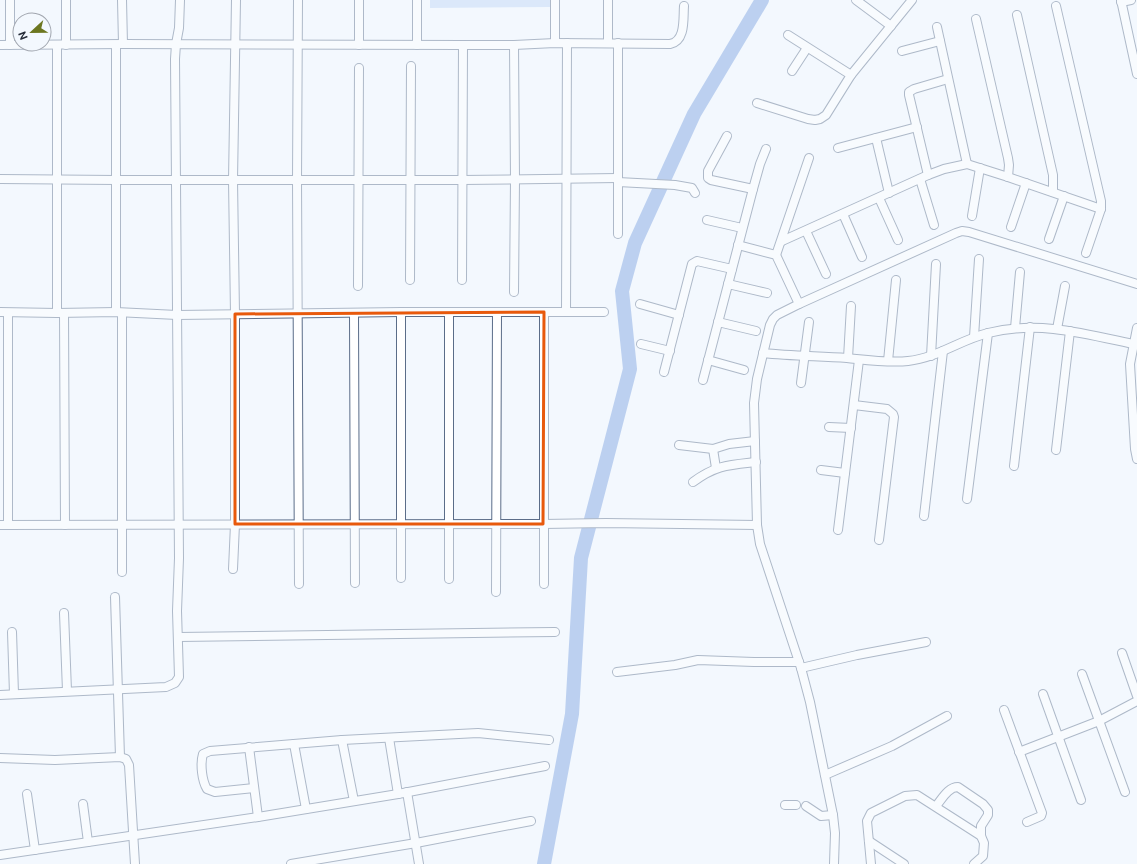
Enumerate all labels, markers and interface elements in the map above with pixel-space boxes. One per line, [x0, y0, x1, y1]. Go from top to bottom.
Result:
north arrow [12, 12, 52, 52]
text: N [16, 30, 30, 42]

